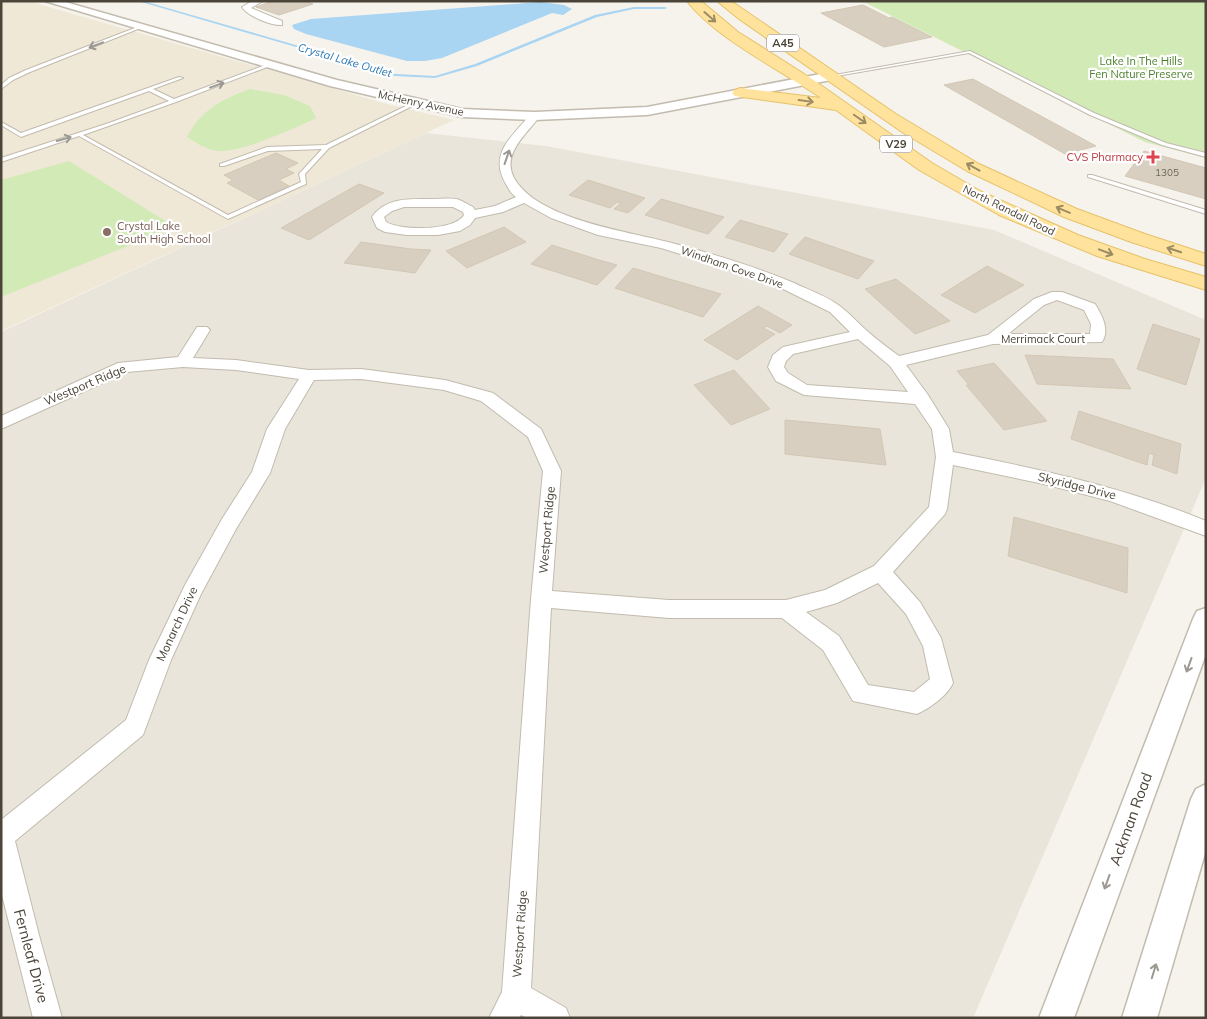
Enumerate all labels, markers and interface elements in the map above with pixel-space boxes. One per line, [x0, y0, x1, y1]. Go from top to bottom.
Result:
one-way arrow [704, 11, 717, 23]
road number: A45 [767, 34, 799, 52]
water label: Crystal Lake Outlet [296, 40, 395, 80]
one-way arrow [89, 41, 104, 50]
park label: Lake In The Hills Fen Nature Preserve [1089, 54, 1193, 81]
one-way arrow [209, 80, 224, 89]
street label: McHenry Avenue [377, 87, 465, 119]
one-way arrow [798, 96, 814, 106]
one-way arrow [853, 114, 867, 124]
one-way arrow [56, 134, 72, 143]
road number: V29 [880, 136, 912, 152]
one-way arrow [502, 149, 512, 165]
place label: CVS Pharmacy [1067, 150, 1143, 164]
marker: CVS Pharmacy [1147, 151, 1159, 163]
one-way arrow [965, 162, 980, 172]
house number: 1305 [1155, 166, 1179, 179]
street label: North Randall Road [961, 182, 1057, 238]
one-way arrow [1056, 204, 1071, 214]
place label: Crystal Lake South High School [117, 219, 211, 246]
marker: Crystal Lake South High School [101, 226, 113, 238]
street label: Windham Cove Drive [679, 243, 785, 291]
one-way arrow [1166, 244, 1182, 254]
one-way arrow [1098, 248, 1113, 257]
street label: Merrimack Court [1001, 332, 1085, 346]
street label: Westport Ridge [42, 361, 128, 409]
street label: Skyridge Drive [1036, 469, 1118, 502]
street label: Westport Ridge [535, 486, 558, 574]
street label: Monarch Drive [153, 584, 200, 664]
one-way arrow [1184, 656, 1193, 672]
street label: Ackman Road [1105, 770, 1156, 868]
one-way arrow [1102, 874, 1111, 890]
street label: Westport Ridge [509, 890, 530, 978]
street label: Fernleaf Drive [10, 907, 53, 1005]
one-way arrow [1149, 963, 1159, 979]

